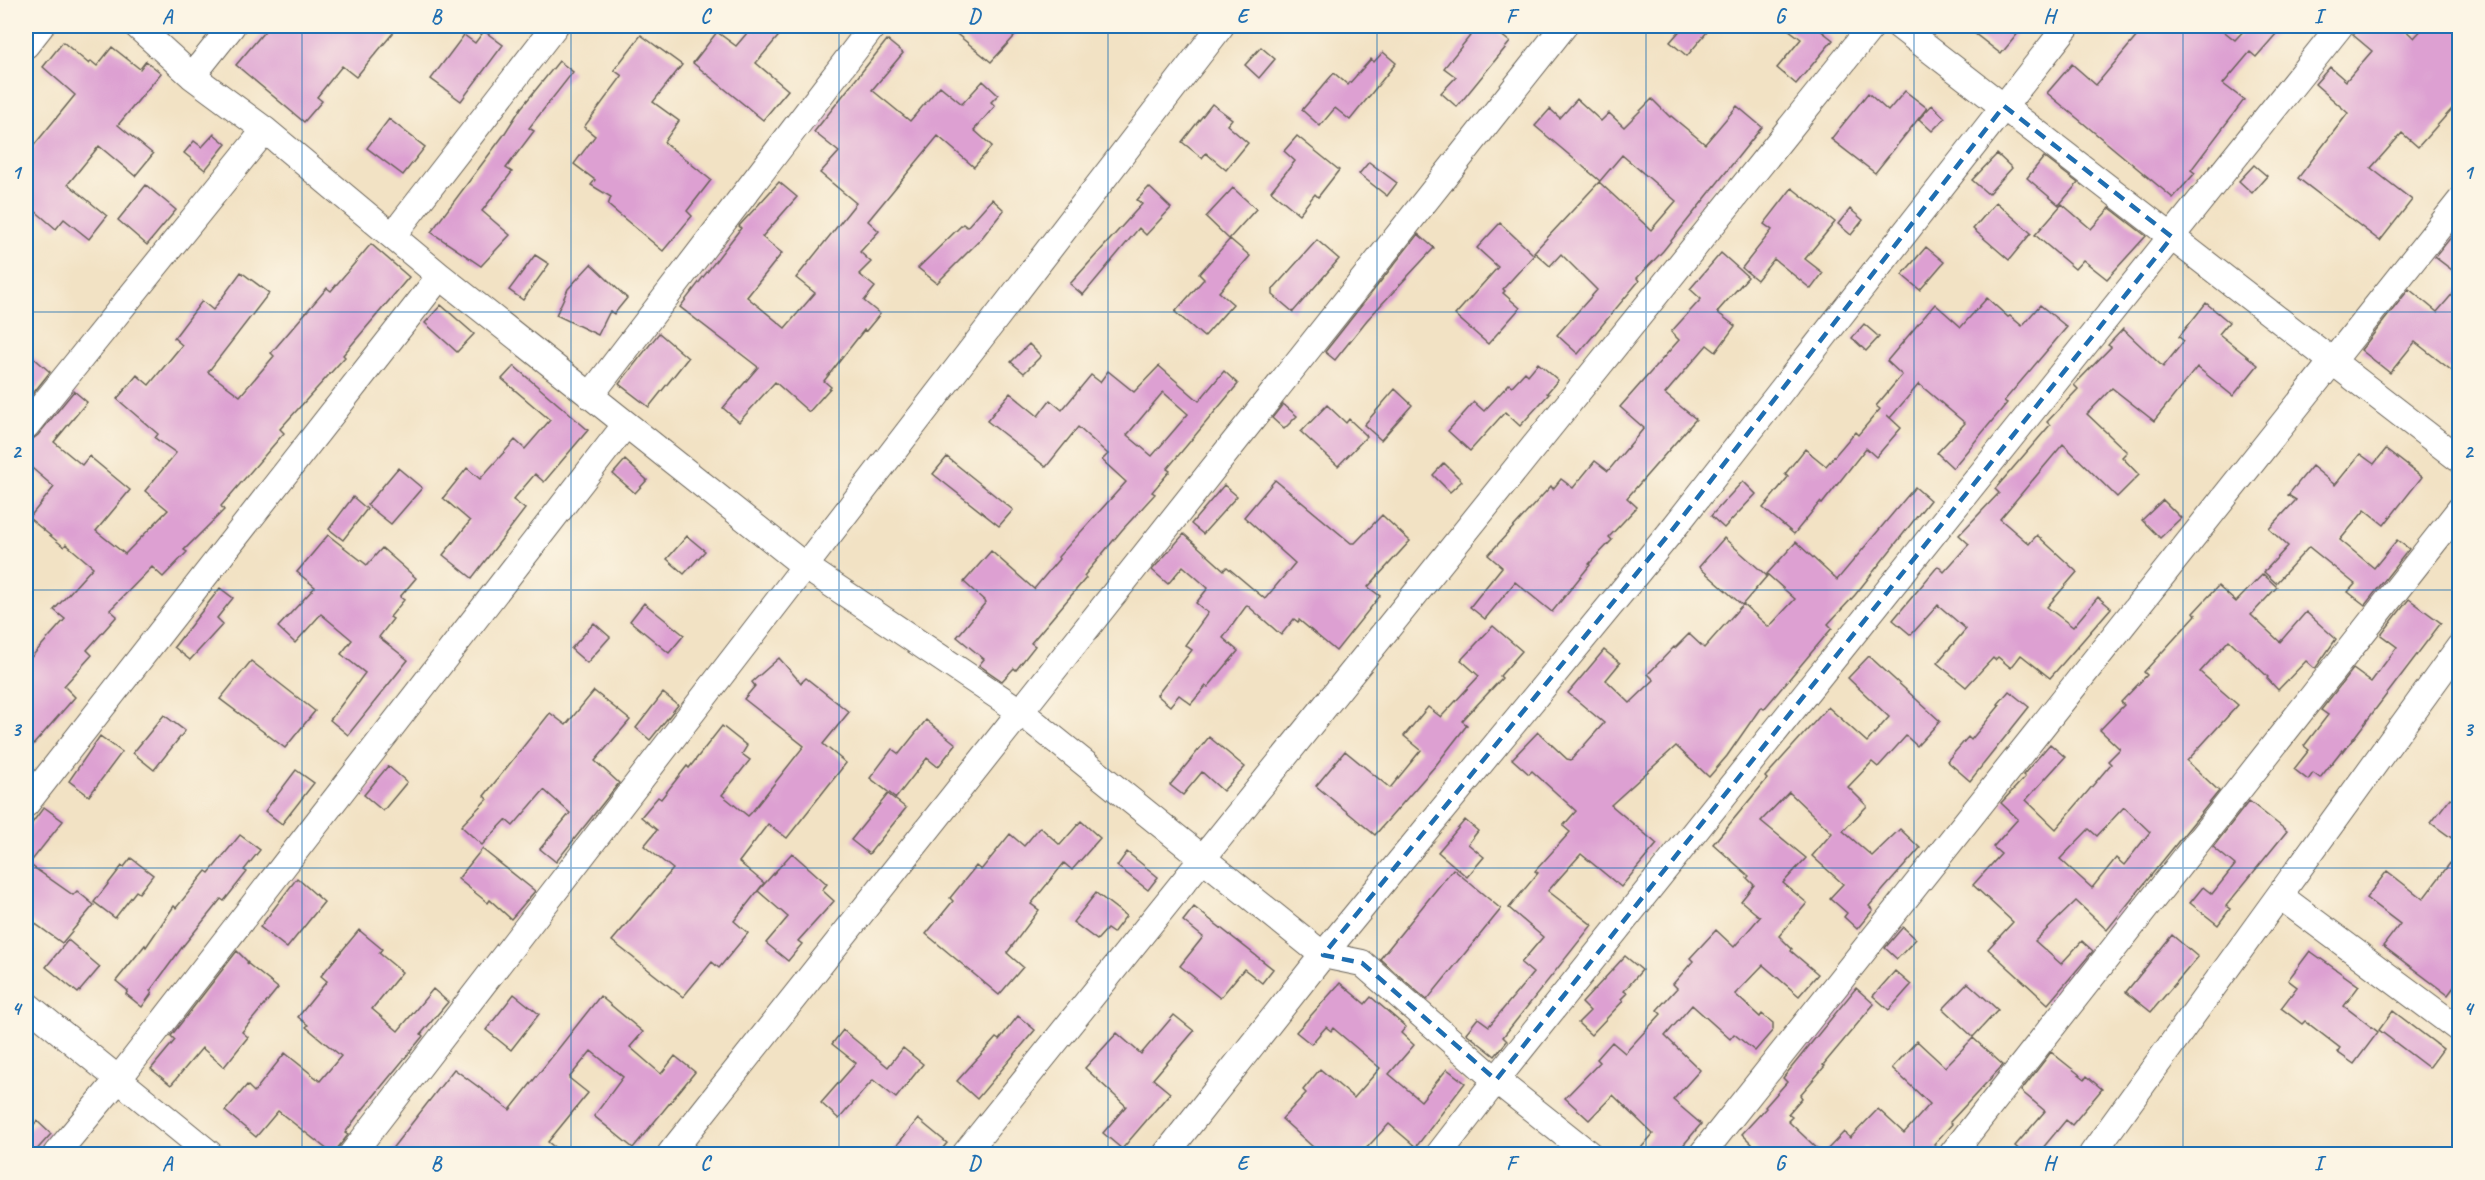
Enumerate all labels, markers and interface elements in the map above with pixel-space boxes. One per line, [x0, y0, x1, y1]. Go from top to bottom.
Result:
text: A [162, 4, 174, 29]
text: B [431, 4, 443, 29]
text: C [700, 4, 712, 29]
text: D [968, 4, 982, 29]
text: E [1237, 4, 1251, 29]
text: F [1506, 4, 1520, 29]
text: G [1775, 4, 1788, 29]
text: H [2043, 4, 2058, 29]
text: I [2314, 4, 2327, 29]
text: 1 [12, 160, 23, 185]
text: 1 [2464, 160, 2475, 185]
text: 2 [12, 439, 23, 464]
text: 2 [2464, 439, 2475, 464]
text: 3 [12, 717, 23, 742]
text: 3 [2464, 717, 2475, 742]
text: 4 [12, 996, 24, 1021]
text: 4 [2464, 996, 2476, 1021]
text: A [162, 1151, 174, 1176]
text: B [431, 1151, 443, 1176]
text: C [700, 1151, 712, 1176]
text: D [968, 1151, 982, 1176]
text: E [1237, 1151, 1251, 1176]
text: F [1506, 1151, 1520, 1176]
text: G [1775, 1151, 1788, 1176]
text: H [2043, 1151, 2058, 1176]
text: I [2314, 1151, 2327, 1176]

